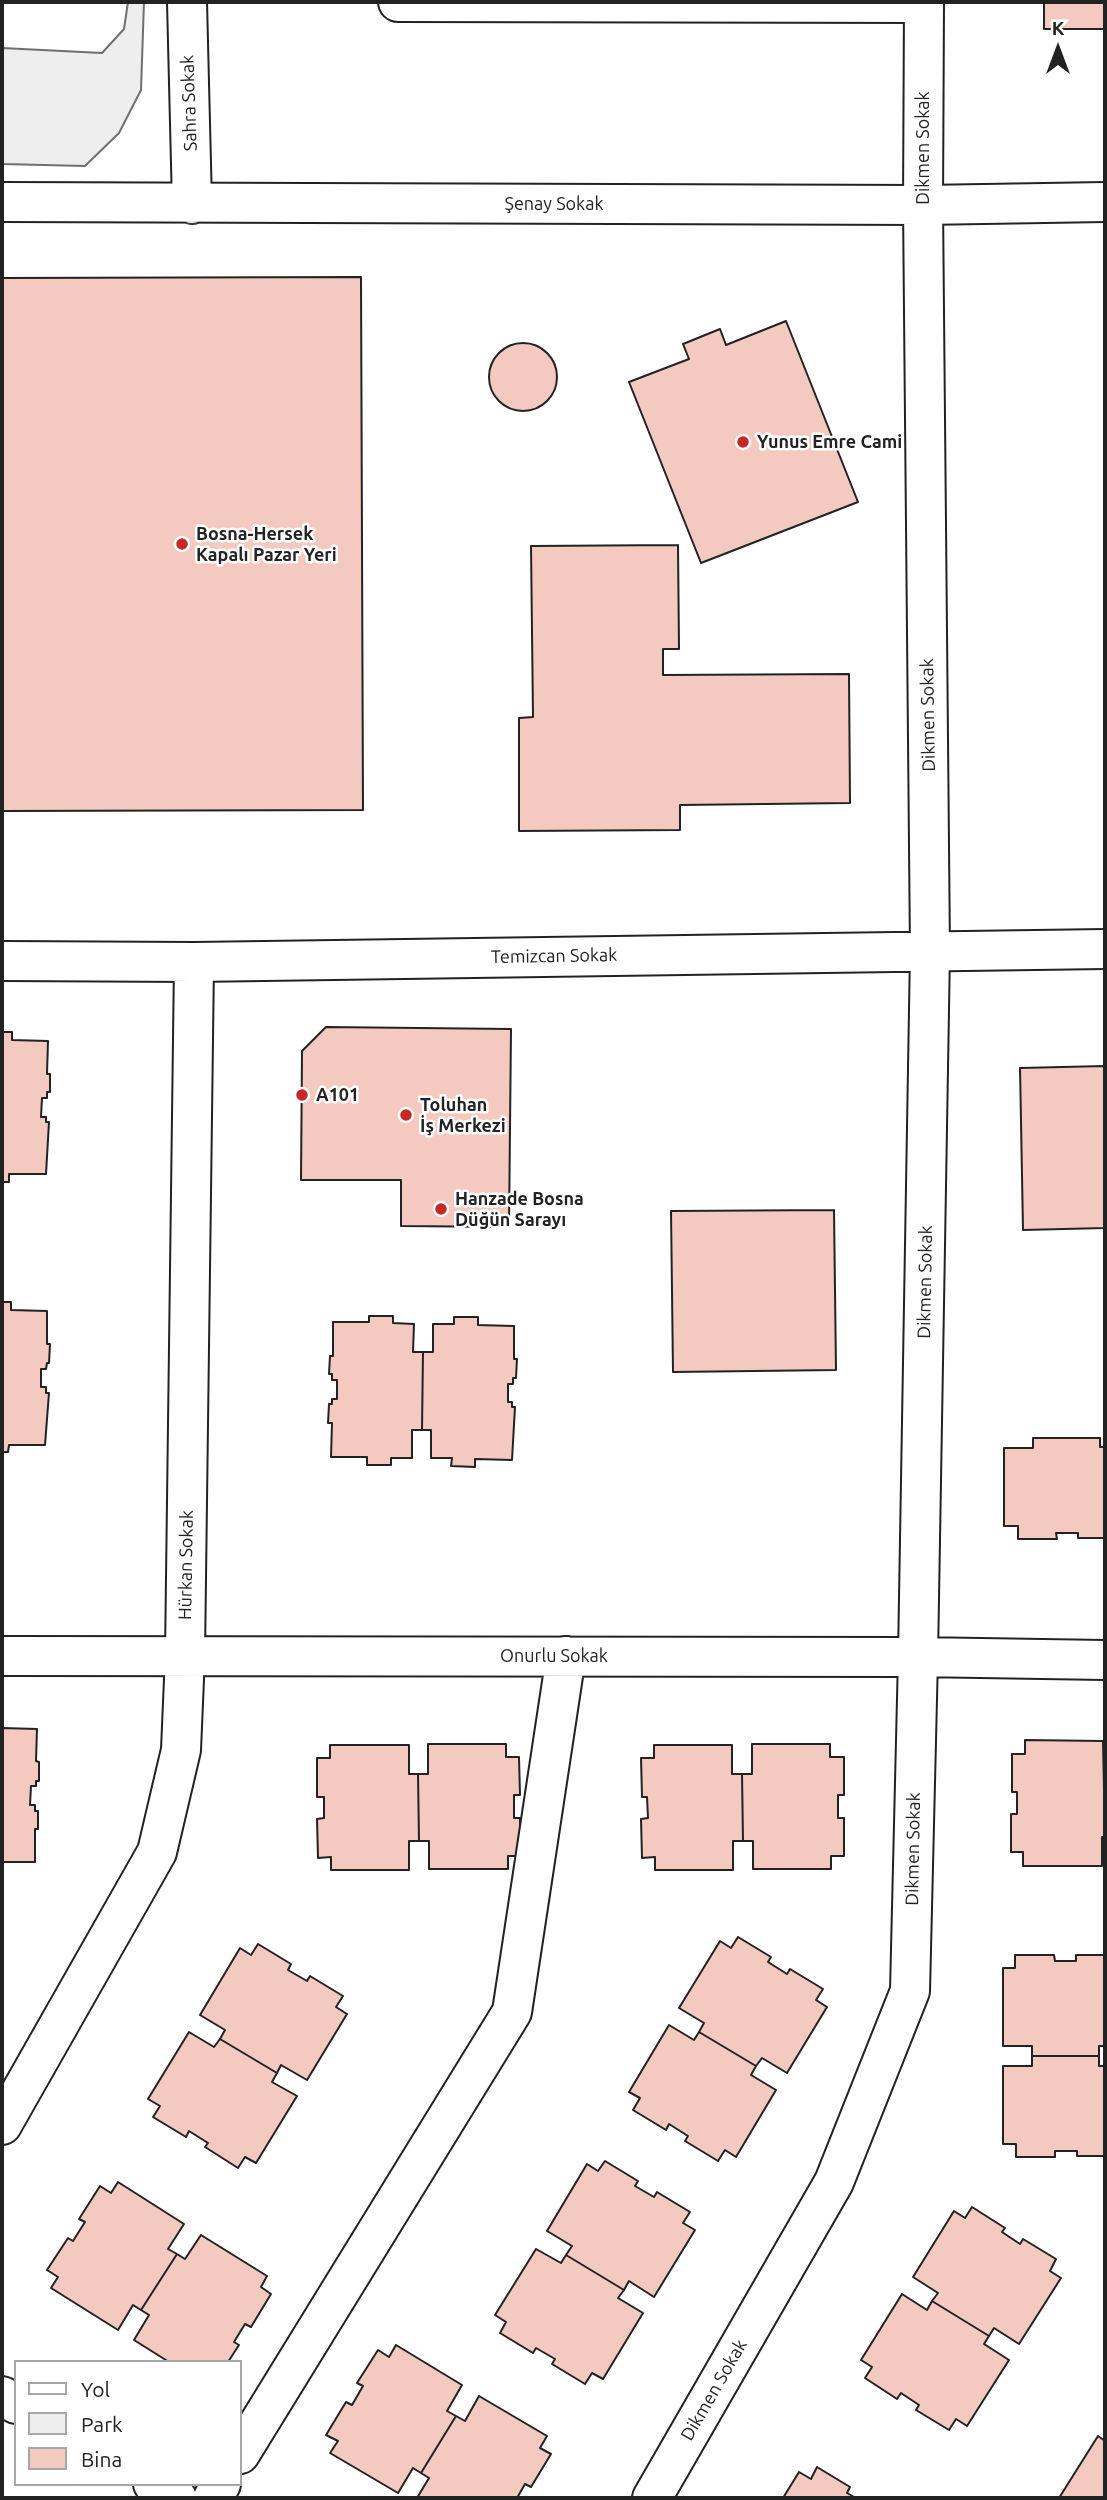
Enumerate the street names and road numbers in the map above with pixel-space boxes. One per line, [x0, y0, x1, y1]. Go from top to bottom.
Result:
street label: Sahra Sokak [177, 54, 201, 152]
street label: Dikmen Sokak [912, 91, 934, 205]
street label: Şenay Sokak [504, 193, 604, 215]
street label: Dikmen Sokak [916, 658, 940, 772]
street label: Temizcan Sokak [491, 944, 617, 968]
street label: Dikmen Sokak [913, 1225, 937, 1339]
street label: Hürkan Sokak [174, 1510, 198, 1620]
street label: Onurlu Sokak [500, 1645, 608, 1667]
street label: Dikmen Sokak [901, 1792, 925, 1906]
street label: Dikmen Sokak [676, 2335, 752, 2445]

